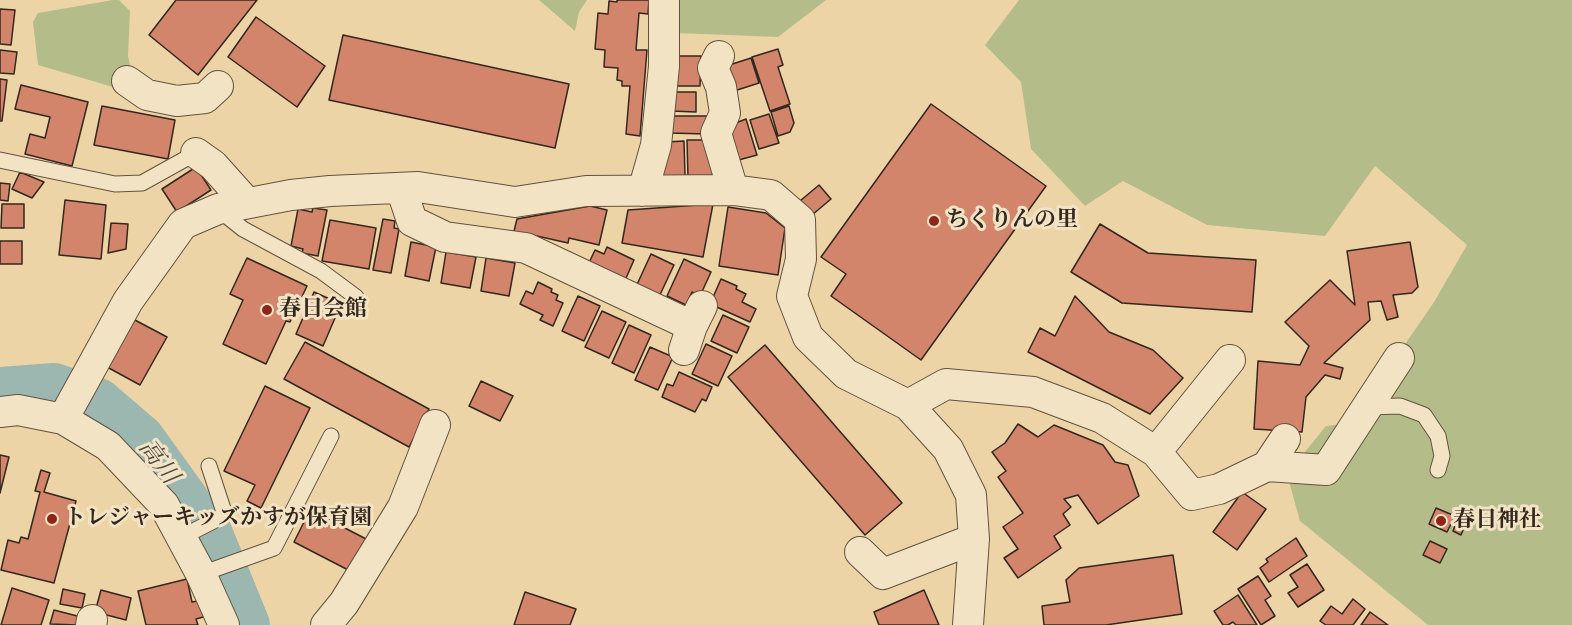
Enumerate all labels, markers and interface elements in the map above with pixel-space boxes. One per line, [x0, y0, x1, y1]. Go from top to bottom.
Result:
place label: ちくりんの里 [946, 208, 1078, 234]
marker: ちくりんの里 [927, 214, 941, 228]
place label: 春日会館 [279, 297, 367, 323]
marker: 春日会館 [260, 303, 274, 317]
water label: 高川 [131, 435, 183, 491]
place label: トレジャーキッズかすが保育園 [64, 506, 372, 532]
place label: 春日神社 [1453, 508, 1541, 534]
marker: トレジャーキッズかすが保育園 [45, 512, 59, 526]
marker: 春日神社 [1434, 514, 1448, 528]

